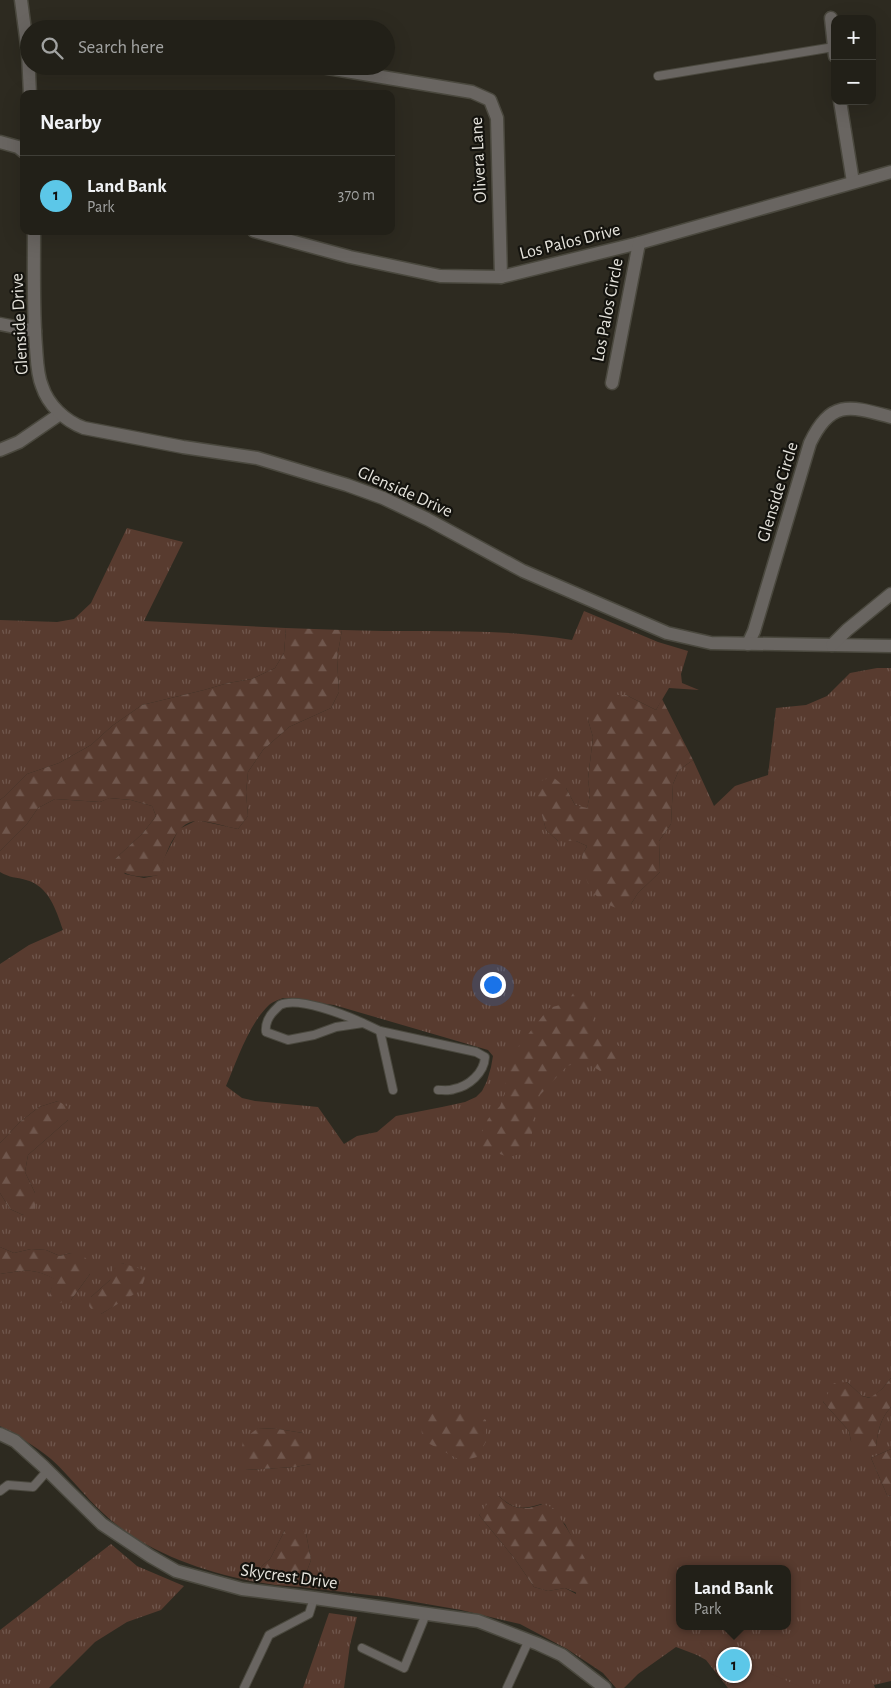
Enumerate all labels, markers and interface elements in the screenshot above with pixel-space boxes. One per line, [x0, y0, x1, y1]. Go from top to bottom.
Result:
map controls [831, 15, 876, 105]
button: + [831, 15, 876, 60]
search box [20, 20, 395, 75]
icon: search [38, 34, 66, 62]
text: Search here [78, 38, 164, 57]
button: − [831, 60, 876, 105]
text: Nearby [40, 112, 101, 133]
street label: Olivera Lane [468, 117, 490, 203]
text: Land Bank [87, 177, 167, 196]
text: 1 [53, 187, 59, 203]
text: 370 m [338, 187, 375, 203]
text: Park [87, 199, 115, 215]
street label: Los Palos Drive [518, 221, 622, 263]
street label: Los Palos Circle [589, 257, 627, 363]
street label: Glenside Drive [8, 273, 32, 375]
street label: Glenside Circle [754, 440, 802, 544]
street label: Glenside Drive [355, 463, 455, 521]
your location [480, 972, 506, 998]
street label: Skycrest Drive [239, 1561, 339, 1593]
popup [676, 1565, 791, 1630]
text: Land Bank [694, 1579, 773, 1598]
text: Park [694, 1601, 721, 1617]
pin: 1 [718, 1646, 750, 1684]

